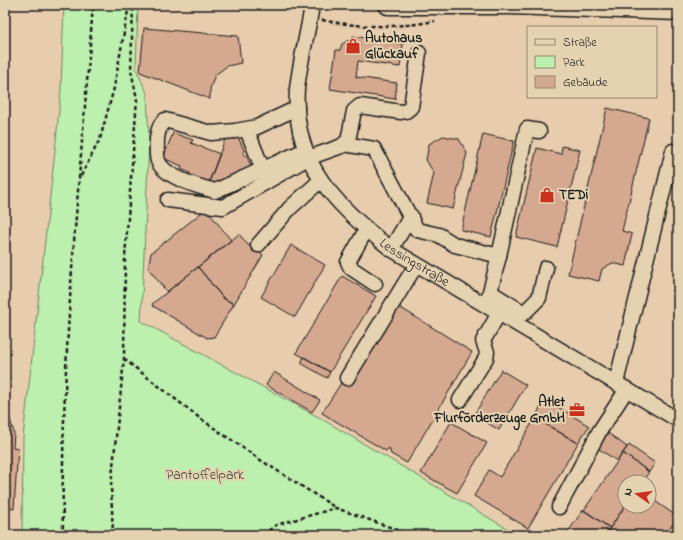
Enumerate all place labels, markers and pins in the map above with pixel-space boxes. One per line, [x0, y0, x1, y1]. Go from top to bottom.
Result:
place label: Autohaus Glückauf [365, 28, 422, 65]
shop icon: Autohaus Glückauf [344, 37, 362, 55]
place label: TEDi [559, 185, 589, 206]
shop icon: TEDi [538, 186, 556, 204]
place label: Atlet Flurförderzeuge GmbH [433, 392, 565, 431]
office icon: Atlet Flurförderzeuge GmbH [568, 401, 586, 419]

